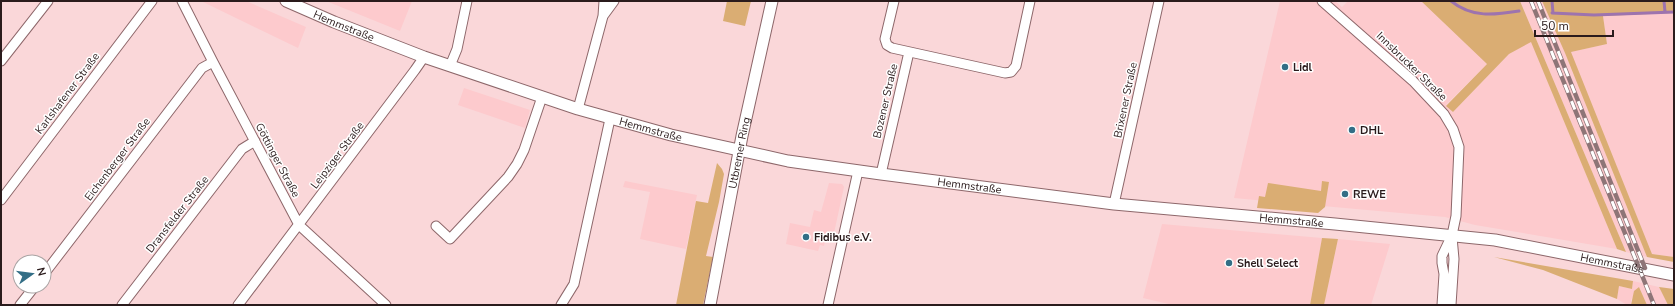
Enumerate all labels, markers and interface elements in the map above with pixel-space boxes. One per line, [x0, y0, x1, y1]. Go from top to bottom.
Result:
street label: Hemmstraße [311, 7, 377, 45]
scale bar [1535, 12, 1613, 38]
text: 50 m [1541, 18, 1569, 34]
street label: Innsbrucker Straße [1373, 29, 1450, 104]
street label: Karlshafener Straße [32, 49, 103, 137]
place label: Lidl [1293, 60, 1313, 75]
street label: Brixener Straße [1110, 61, 1141, 139]
street label: Bozener Straße [870, 62, 901, 140]
marker: Lidl [1280, 62, 1290, 72]
street label: Hemmstraße [617, 114, 684, 145]
street label: Eichenberger Straße [81, 115, 154, 204]
street label: Utbremer Ring [725, 116, 754, 190]
street label: Leipziger Straße [307, 119, 368, 192]
street label: Göttinger Straße [252, 120, 304, 200]
place label: DHL [1360, 123, 1383, 138]
marker: DHL [1347, 125, 1357, 135]
street label: Dransfelder Straße [143, 173, 212, 256]
street label: Hemmstraße [936, 174, 1002, 197]
place label: REWE [1353, 187, 1386, 202]
marker: REWE [1340, 189, 1350, 199]
street label: Hemmstraße [1259, 210, 1324, 231]
place label: Fidibus e.V. [814, 230, 872, 245]
marker: Fidibus e.V. [801, 232, 811, 242]
street label: Hemmstraße [1579, 250, 1645, 277]
north arrow [12, 254, 52, 294]
place label: Shell Select [1237, 256, 1299, 271]
marker: Shell Select [1224, 258, 1234, 268]
text: N [33, 266, 49, 278]

